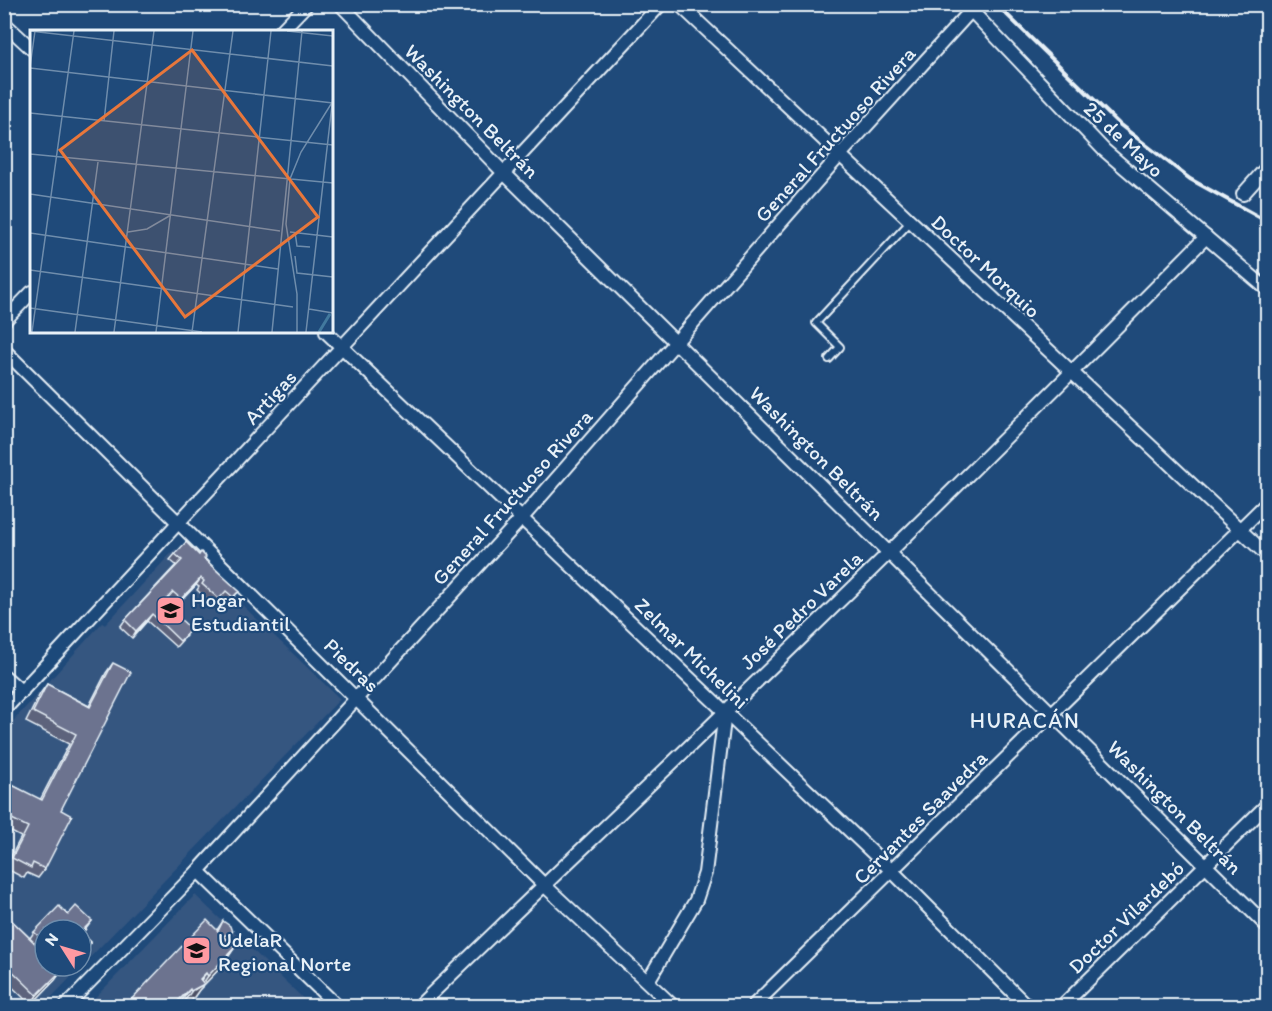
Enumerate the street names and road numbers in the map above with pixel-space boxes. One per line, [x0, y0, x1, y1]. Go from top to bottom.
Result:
street label: Washington Beltrán [400, 39, 545, 184]
street label: General Fructuoso Rivera [749, 41, 921, 227]
street label: 25 de Mayo [1079, 96, 1169, 182]
street label: Doctor Morquio [926, 209, 1046, 323]
street label: Artigas [239, 365, 301, 429]
street label: Washington Beltrán [745, 381, 890, 526]
street label: General Fructuoso Rivera [426, 404, 598, 590]
street label: José Pedro Varela [735, 545, 867, 675]
street label: Zelmar Michelini [630, 592, 754, 714]
street label: Piedras [319, 633, 385, 697]
street label: Washington Beltrán [1103, 735, 1248, 880]
street label: Cervantes Saavedra [848, 745, 992, 889]
street label: Doctor Vilardebó [1063, 855, 1189, 979]

